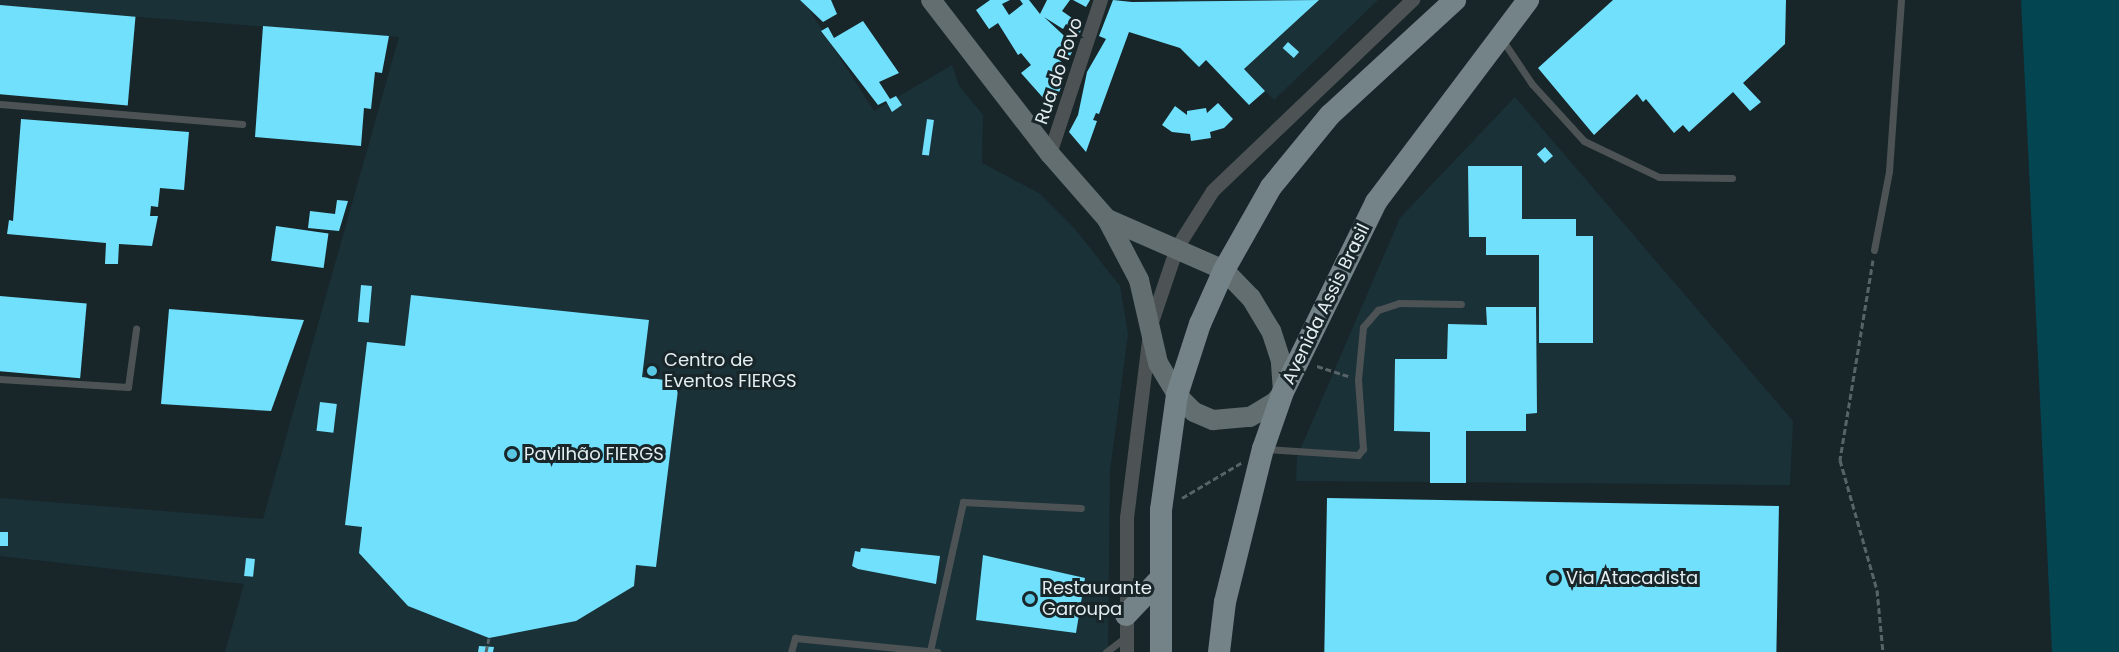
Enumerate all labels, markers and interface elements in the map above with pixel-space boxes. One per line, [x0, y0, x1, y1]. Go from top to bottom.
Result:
street label: Rua do Povo [1031, 15, 1087, 127]
street label: Avenida Assis Brasil [1278, 220, 1374, 388]
place label: Centro de Eventos FIERGS [664, 350, 797, 392]
marker: Centro de Eventos FIERGS [645, 364, 659, 378]
place label: Pavilhão FIERGS [524, 443, 664, 465]
marker: Pavilhão FIERGS [505, 447, 519, 461]
place label: Via Atacadista [1566, 567, 1698, 589]
marker: Via Atacadista [1547, 571, 1561, 585]
place label: Restaurante Garoupa [1042, 578, 1152, 620]
marker: Restaurante Garoupa [1023, 592, 1037, 606]

